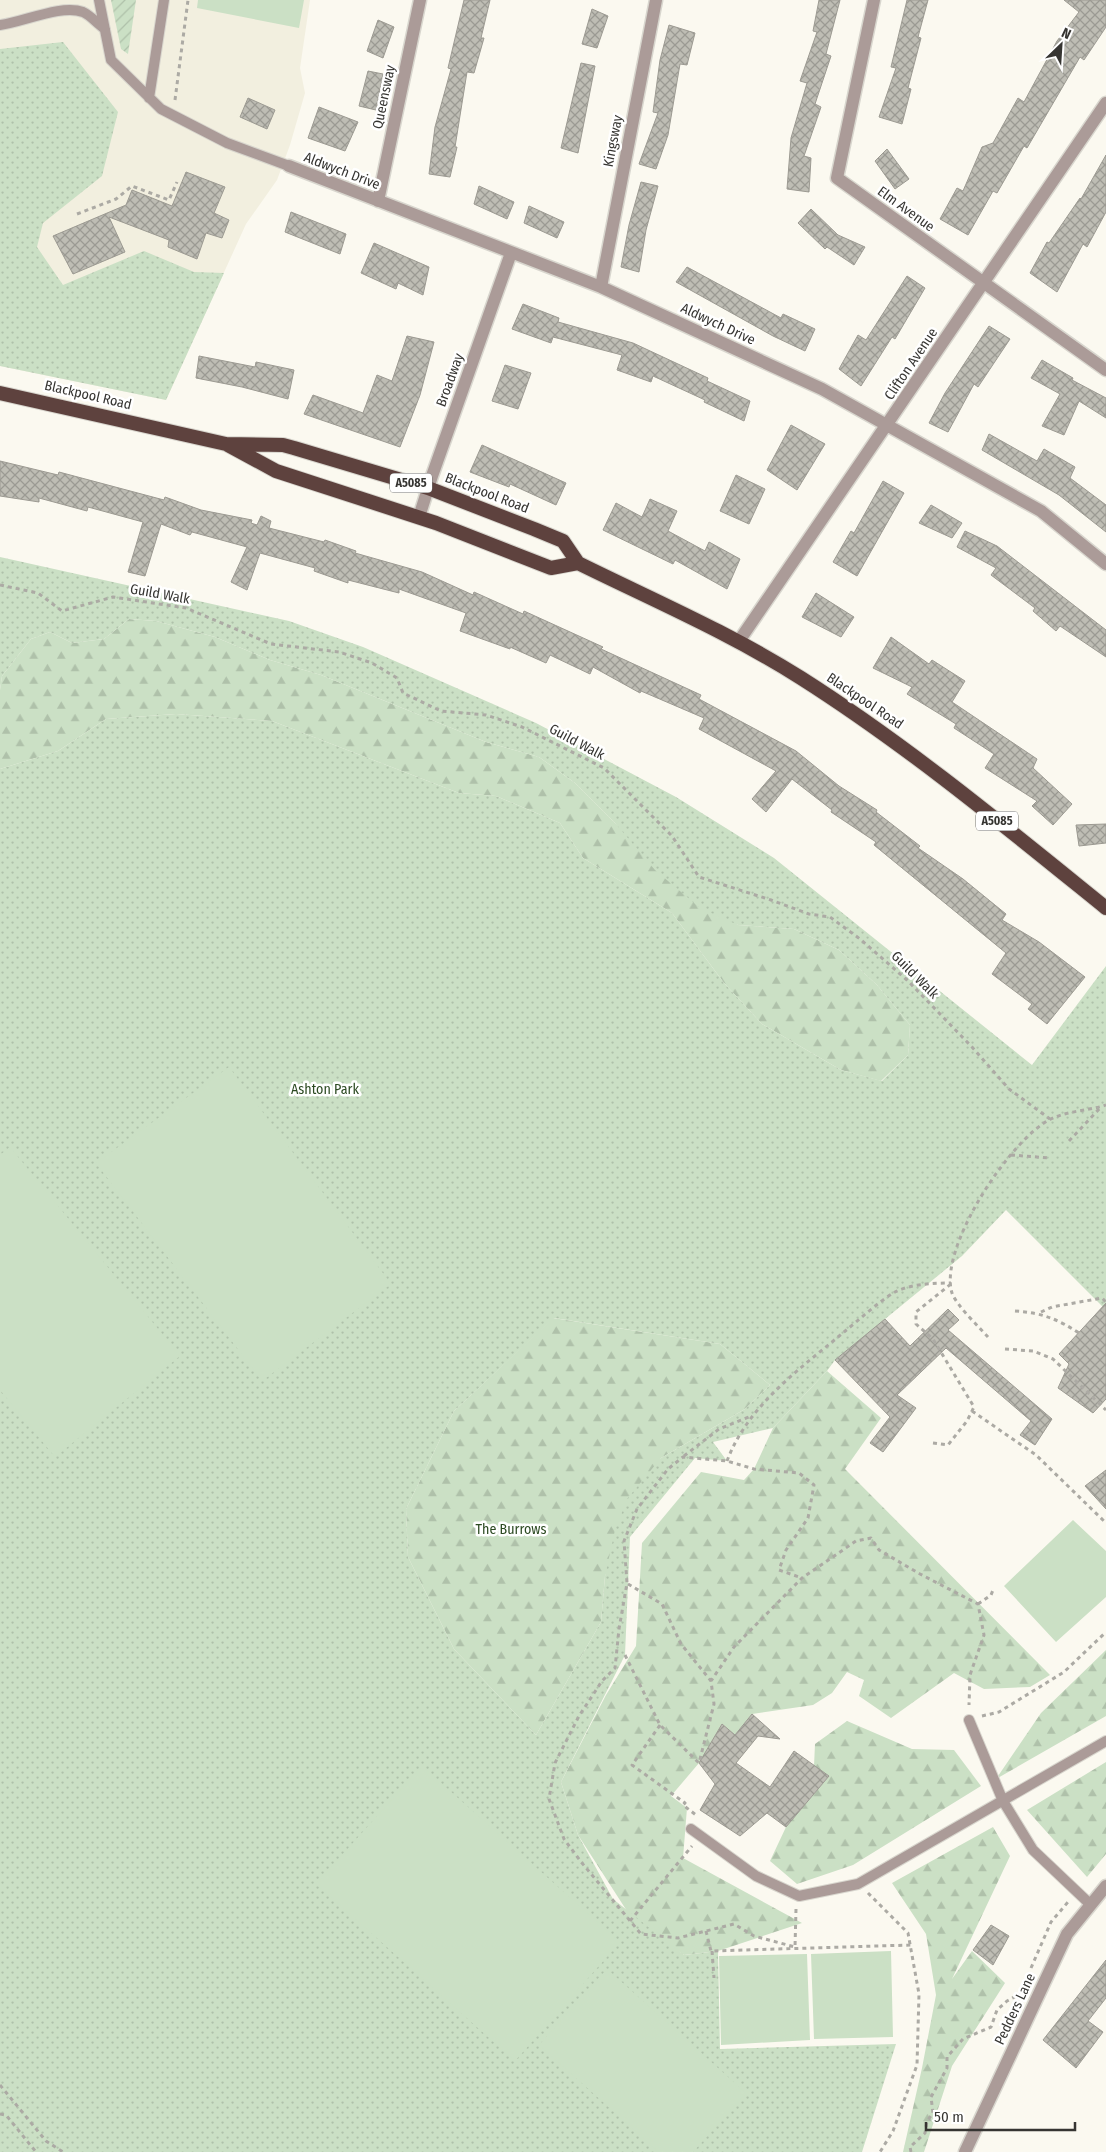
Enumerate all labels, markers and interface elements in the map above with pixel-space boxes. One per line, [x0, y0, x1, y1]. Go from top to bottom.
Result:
north arrow [1036, 20, 1086, 70]
text: N [1059, 24, 1074, 43]
street label: Queensway [369, 63, 399, 131]
street label: Kingsway [600, 113, 627, 168]
street label: Aldwych Drive [302, 149, 383, 193]
street label: Elm Avenue [874, 183, 938, 235]
street label: Aldwych Drive [678, 299, 758, 349]
street label: Clifton Avenue [881, 325, 941, 403]
street label: Broadway [432, 350, 468, 409]
street label: Blackpool Road [43, 377, 133, 413]
street label: Blackpool Road [442, 469, 532, 517]
road number: A5085 [390, 473, 432, 492]
street label: Guild Walk [129, 580, 192, 608]
street label: Blackpool Road [823, 669, 907, 733]
street label: Guild Walk [546, 720, 608, 764]
road number: A5085 [976, 811, 1018, 830]
street label: Guild Walk [888, 948, 943, 1003]
park label: Ashton Park [291, 1081, 359, 1098]
park label: The Burrows [476, 1521, 546, 1538]
street label: Pedders Lane [991, 1970, 1039, 2047]
scale bar [926, 2100, 1075, 2132]
text: 50 m [934, 2108, 964, 2126]

